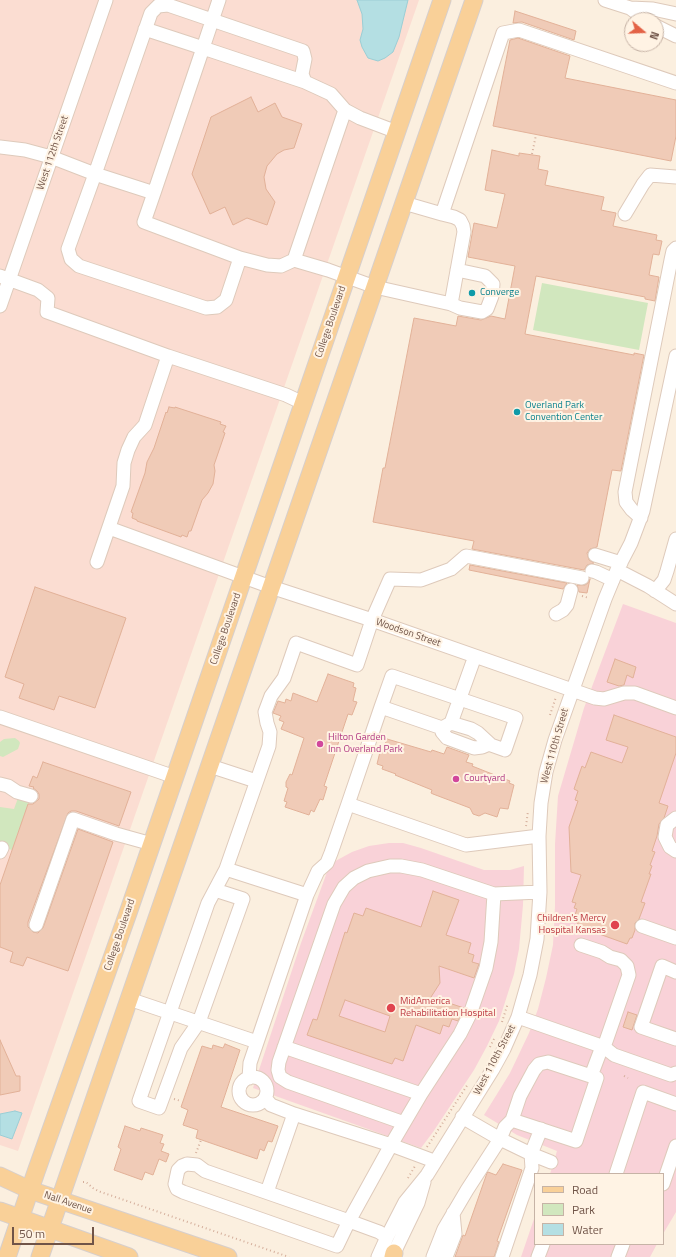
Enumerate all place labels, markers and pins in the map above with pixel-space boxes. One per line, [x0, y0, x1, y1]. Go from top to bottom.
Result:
place label: Converge [480, 287, 519, 299]
marker: Converge [467, 288, 477, 298]
place label: Overland Park Convention Center [525, 400, 602, 424]
marker: Overland Park Convention Center [512, 407, 522, 417]
place label: Hilton Garden Inn Overland Park [328, 732, 403, 756]
marker: Hilton Garden Inn Overland Park [315, 739, 325, 749]
place label: Courtyard [464, 773, 505, 785]
marker: Courtyard [451, 774, 461, 784]
place label: Children's Mercy Hospital Kansas [537, 913, 606, 936]
marker: Children's Mercy Hospital Kansas [609, 919, 621, 931]
place label: MidAmerica Rehabilitation Hospital [400, 996, 495, 1020]
marker: MidAmerica Rehabilitation Hospital [385, 1002, 397, 1014]

